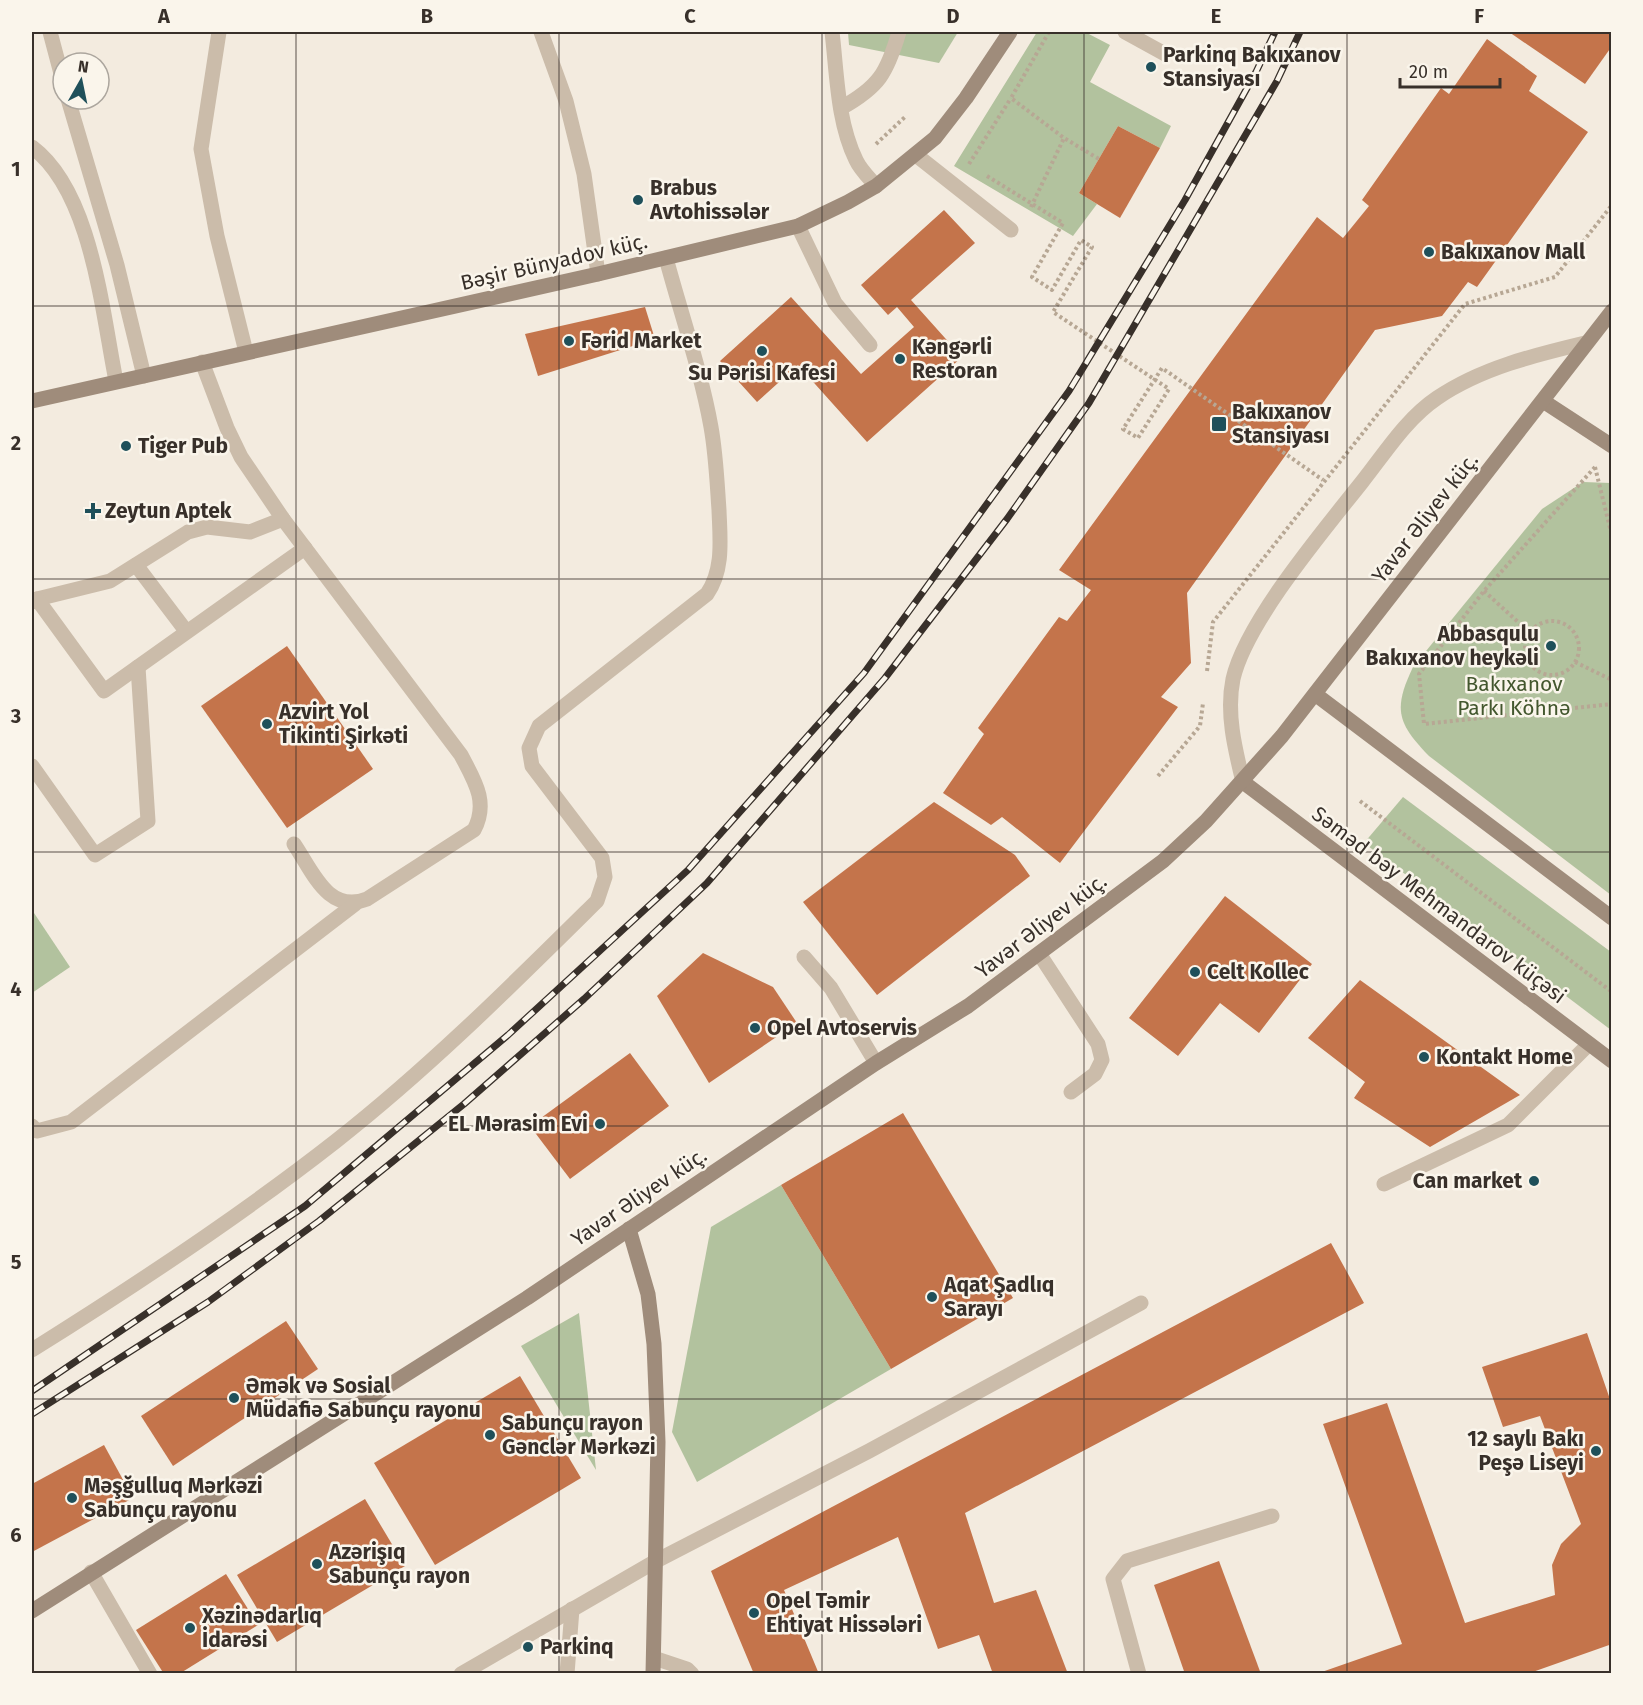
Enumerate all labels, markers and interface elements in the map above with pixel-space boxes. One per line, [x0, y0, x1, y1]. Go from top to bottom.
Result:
text: A [157, 4, 171, 28]
text: B [421, 4, 433, 28]
text: C [684, 4, 696, 28]
text: D [946, 4, 960, 28]
text: E [1211, 4, 1221, 28]
text: F [1474, 4, 1484, 28]
place label: Parkinq Bakıxanov Stansiyası [1163, 42, 1341, 92]
north arrow [51, 51, 111, 111]
scale bar [1400, 51, 1500, 89]
text: N [77, 56, 90, 77]
marker: Parkinq Bakıxanov Stansiyası [1144, 60, 1158, 74]
text: 20 m [1409, 61, 1448, 83]
text: 1 [11, 157, 21, 181]
place label: Brabus Avtohissələr [649, 175, 770, 225]
marker: Brabus Avtohissələr [631, 193, 645, 207]
street label: Bəşir Bünyadov küç. [458, 228, 650, 296]
place label: Bakıxanov Mall [1441, 239, 1586, 265]
marker: Bakıxanov Mall [1422, 245, 1436, 259]
place label: Fərid Market [581, 328, 702, 354]
marker: Fərid Market [562, 334, 576, 348]
place label: Kəngərli Restoran [912, 334, 998, 384]
marker: Su Pərisi Kafesi [755, 344, 769, 358]
marker: Kəngərli Restoran [893, 352, 907, 366]
place label: Su Pərisi Kafesi [688, 360, 836, 386]
place label: Bakıxanov Stansiyası [1232, 399, 1331, 449]
marker: Bakıxanov Stansiyası [1210, 415, 1228, 433]
text: 2 [11, 431, 21, 455]
place label: Tiger Pub [138, 433, 228, 459]
marker: Tiger Pub [119, 439, 133, 453]
street label: Yavər Əliyev küç. [1366, 448, 1484, 588]
place label: Zeytun Aptek [105, 498, 232, 524]
marker: Zeytun Aptek [86, 504, 100, 518]
place label: Abbasqulu Bakıxanov heykəli [1366, 621, 1539, 671]
marker: Abbasqulu Bakıxanov heykəli [1544, 639, 1558, 653]
park label: Bakıxanov Parkı Köhnə [1457, 671, 1571, 721]
place label: Azvirt Yol Tikinti Şirkəti [278, 699, 408, 749]
text: 3 [10, 704, 21, 728]
marker: Azvirt Yol Tikinti Şirkəti [260, 717, 274, 731]
street label: Səməd bəy Mehmandarov küçəsi [1307, 801, 1571, 1009]
street label: Yavər Əliyev küç. [970, 868, 1112, 984]
place label: Celt Kollec [1207, 959, 1309, 985]
marker: Celt Kollec [1188, 965, 1202, 979]
text: 4 [10, 977, 22, 1001]
place label: Opel Avtoservis [767, 1015, 917, 1041]
marker: Opel Avtoservis [748, 1021, 762, 1035]
place label: Kontakt Home [1436, 1044, 1573, 1070]
marker: Kontakt Home [1417, 1050, 1431, 1064]
place label: EL Mərasim Evi [448, 1111, 588, 1137]
marker: EL Mərasim Evi [593, 1117, 607, 1131]
street label: Yavər Əliyev küç. [566, 1142, 712, 1252]
place label: Can market [1413, 1168, 1523, 1194]
marker: Can market [1527, 1174, 1541, 1188]
text: 5 [11, 1250, 22, 1274]
place label: Aqat Şadlıq Sarayı [943, 1272, 1054, 1322]
marker: Aqat Şadlıq Sarayı [925, 1290, 939, 1304]
place label: Əmək və Sosial Müdafiə Sabunçu rayonu [246, 1373, 481, 1423]
marker: Əmək və Sosial Müdafiə Sabunçu rayonu [227, 1391, 241, 1405]
place label: Sabunçu rayon Gənclər Mərkəzi [502, 1410, 656, 1460]
place label: 12 saylı Bakı Peşə Liseyi [1467, 1426, 1584, 1476]
marker: Sabunçu rayon Gənclər Mərkəzi [483, 1428, 497, 1442]
marker: 12 saylı Bakı Peşə Liseyi [1589, 1444, 1603, 1458]
place label: Məşğulluq Mərkəzi Sabunçu rayonu [84, 1473, 263, 1523]
marker: Məşğulluq Mərkəzi Sabunçu rayonu [65, 1491, 79, 1505]
text: 6 [10, 1523, 22, 1547]
place label: Azərişıq Sabunçu rayon [328, 1539, 470, 1589]
marker: Azərişıq Sabunçu rayon [310, 1557, 324, 1571]
place label: Opel Təmir Ehtiyat Hissələri [766, 1588, 922, 1638]
place label: Xəzinədarlıq İdarəsi [201, 1603, 322, 1653]
marker: Opel Təmir Ehtiyat Hissələri [747, 1606, 761, 1620]
marker: Xəzinədarlıq İdarəsi [183, 1621, 197, 1635]
place label: Parkinq [540, 1634, 614, 1660]
marker: Parkinq [521, 1640, 535, 1654]

